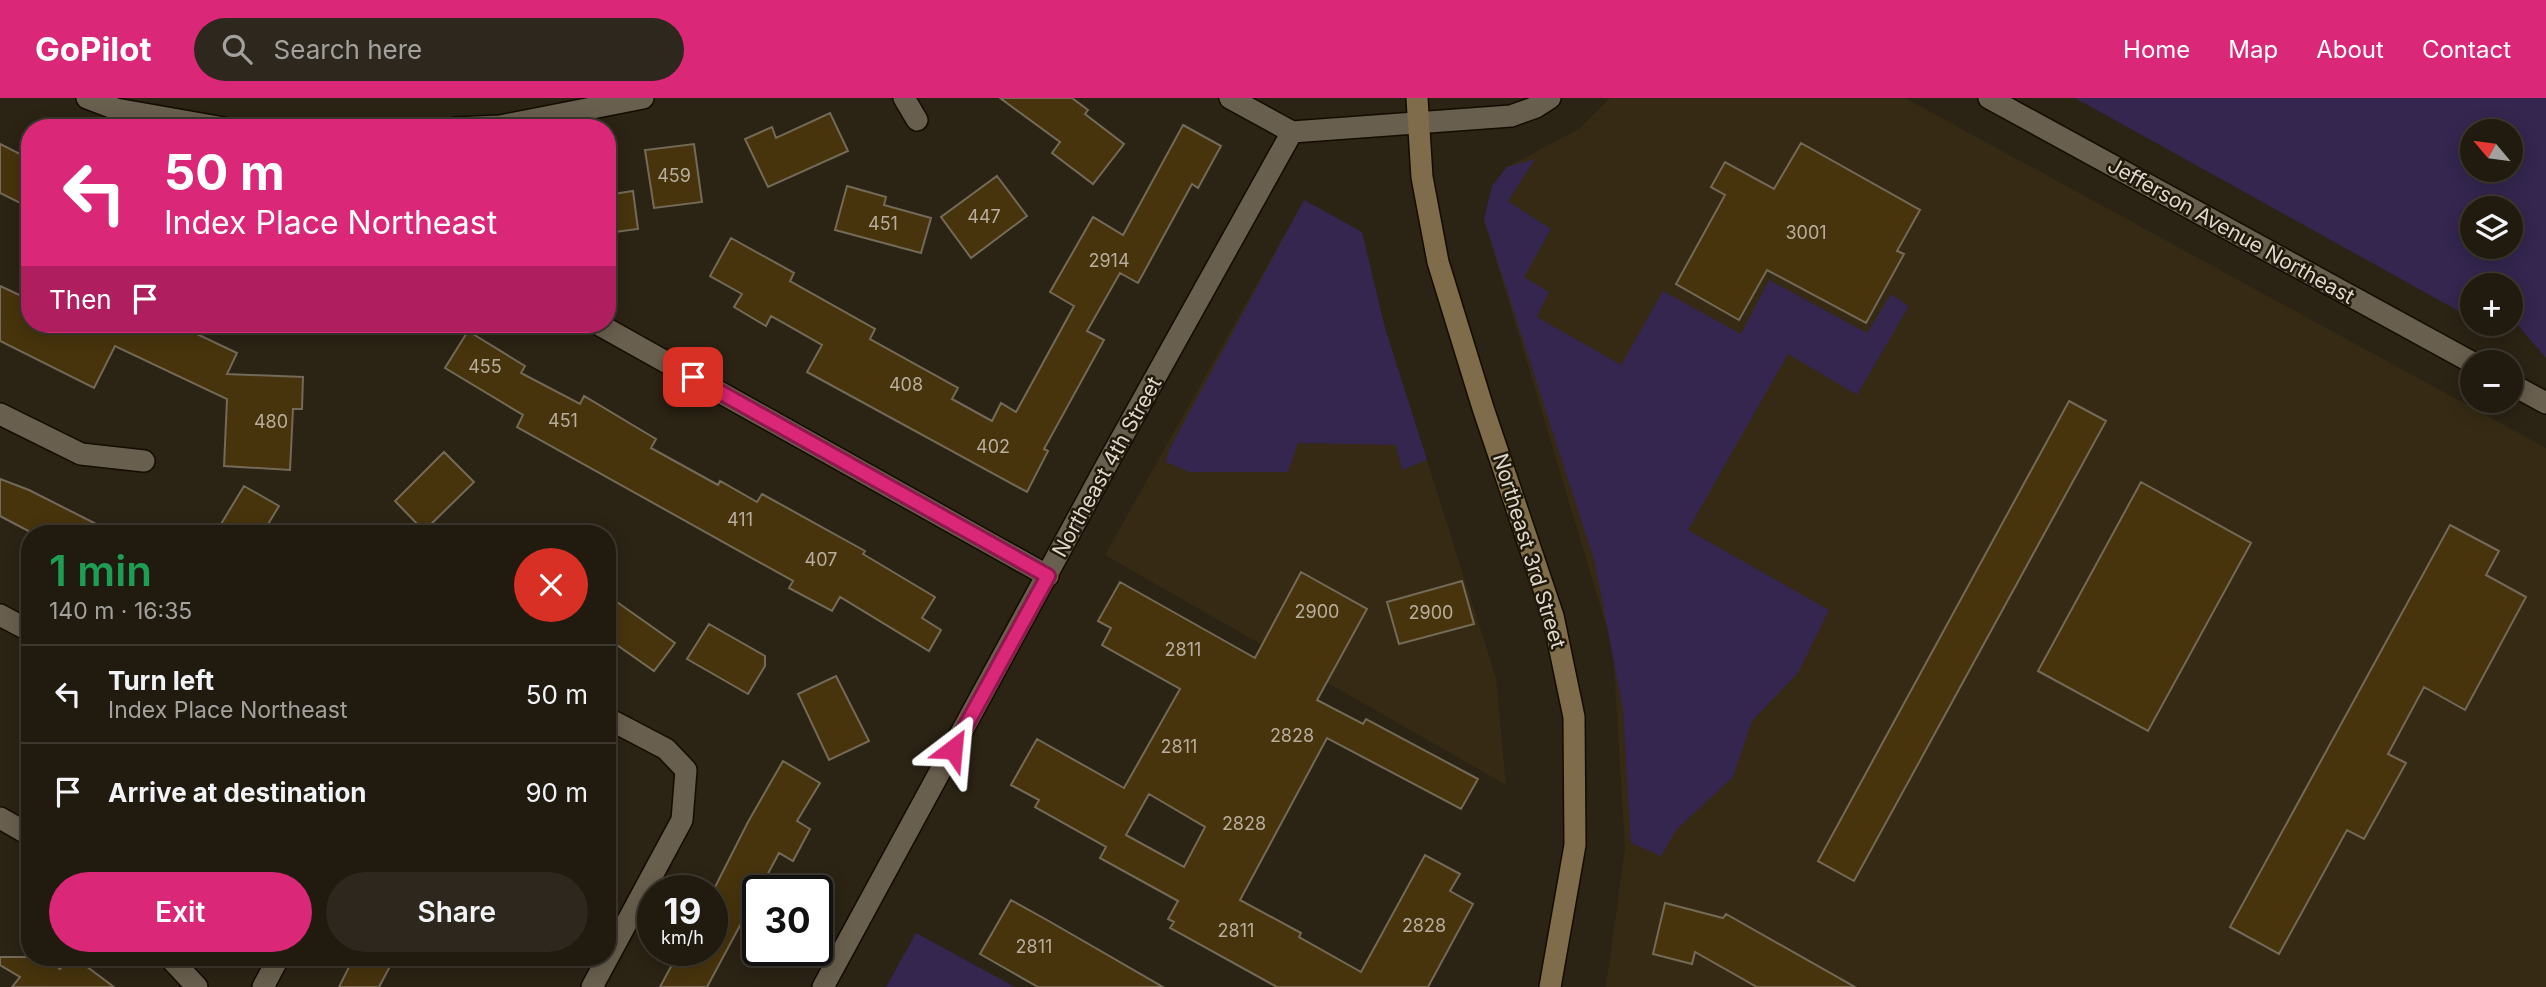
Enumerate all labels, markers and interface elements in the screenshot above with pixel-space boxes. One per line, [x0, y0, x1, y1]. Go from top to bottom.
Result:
search box [194, 18, 684, 81]
text: GoPilot [35, 29, 152, 69]
icon: search [218, 30, 256, 68]
text: Search here [274, 34, 422, 65]
text: Home [2123, 35, 2190, 64]
text: Map [2228, 35, 2278, 64]
text: About [2316, 35, 2384, 64]
text: Contact [2422, 35, 2511, 64]
north arrow [2460, 119, 2524, 182]
map controls [2460, 119, 2523, 413]
text: 50 m [164, 143, 285, 202]
icon: left [49, 147, 140, 238]
street label: Jefferson Avenue Northeast [2103, 152, 2359, 309]
house number: 459 [657, 165, 691, 186]
button: layers [2460, 196, 2523, 259]
text: Index Place Northeast [164, 203, 497, 242]
house number: 447 [967, 206, 1001, 227]
house number: 451 [868, 213, 898, 234]
house number: 3001 [1785, 222, 1827, 243]
house number: 2914 [1088, 250, 1130, 271]
button: + [2460, 273, 2523, 336]
icon: arrive [126, 280, 164, 318]
text: Then [49, 284, 112, 315]
pin [663, 347, 723, 407]
button: − [2460, 350, 2523, 413]
house number: 455 [468, 356, 502, 377]
icon: arrive [674, 358, 712, 396]
street label: Northeast 4th Street [1047, 372, 1167, 561]
house number: 408 [889, 374, 923, 395]
house number: 451 [548, 410, 578, 431]
house number: 480 [254, 411, 288, 432]
house number: 402 [976, 436, 1010, 457]
street label: Northeast 3rd Street [1488, 450, 1571, 651]
house number: 411 [727, 509, 753, 530]
text: 1 min [49, 545, 152, 596]
button: close [514, 548, 588, 622]
house number: 407 [805, 549, 837, 570]
text: 140 m · 16:35 [49, 597, 192, 625]
house number: 2900 [1295, 601, 1339, 622]
house number: 2900 [1409, 602, 1453, 623]
house number: 2811 [1165, 639, 1201, 660]
text: Turn left [108, 665, 214, 696]
icon: left [49, 675, 87, 713]
text: 50 m [526, 679, 588, 710]
text: Index Place Northeast [108, 696, 347, 724]
position arrow [916, 712, 990, 786]
house number: 2828 [1270, 725, 1314, 746]
house number: 2811 [1161, 736, 1197, 757]
icon: arrive [49, 773, 87, 811]
text: Arrive at destination [108, 777, 367, 808]
text: 90 m [525, 777, 588, 808]
house number: 2828 [1222, 813, 1266, 834]
button: Exit [49, 872, 312, 952]
button: Share [326, 872, 588, 952]
speed limit sign: 30 [742, 875, 833, 966]
text: 19 [664, 890, 701, 932]
house number: 2828 [1402, 915, 1446, 936]
house number: 2811 [1218, 920, 1254, 941]
text: km/h [661, 927, 704, 948]
house number: 2811 [1016, 936, 1052, 957]

